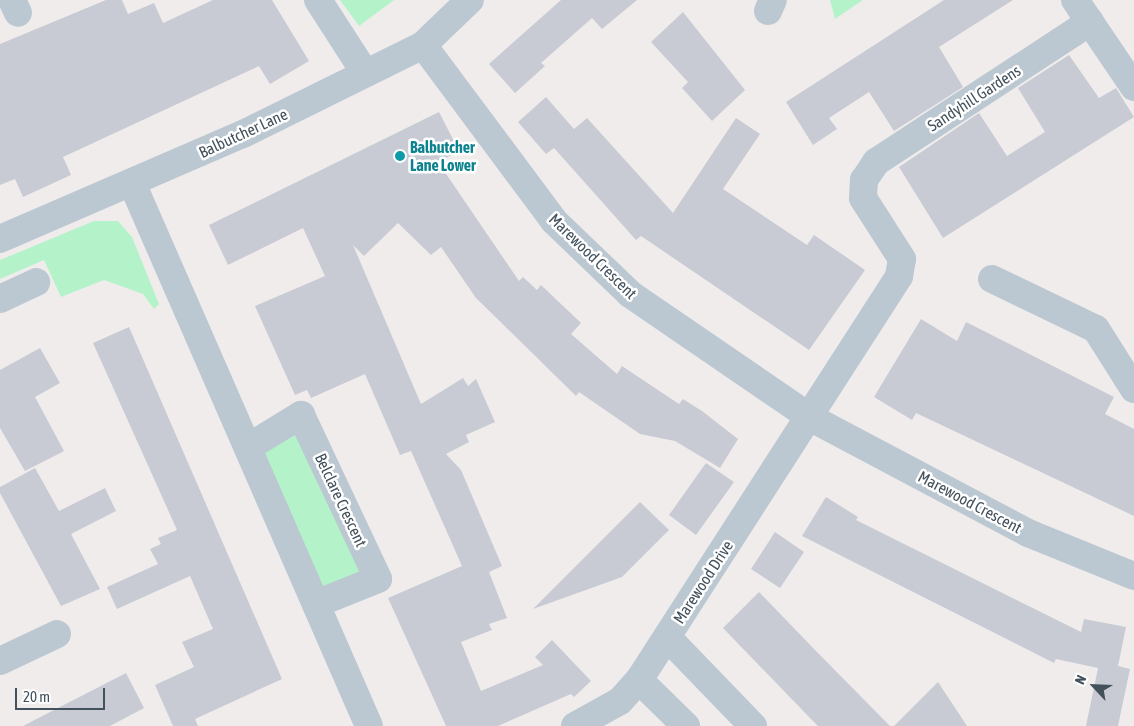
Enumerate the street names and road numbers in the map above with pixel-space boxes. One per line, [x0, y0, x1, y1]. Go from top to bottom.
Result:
street label: Sandyhill Gardens [924, 61, 1024, 135]
street label: Balbutcher Lane [196, 104, 290, 162]
street label: Marewood Crescent [545, 209, 641, 303]
street label: Belclare Crescent [311, 450, 371, 550]
street label: Marewood Crescent [915, 467, 1025, 537]
street label: Marewood Drive [669, 537, 737, 627]

